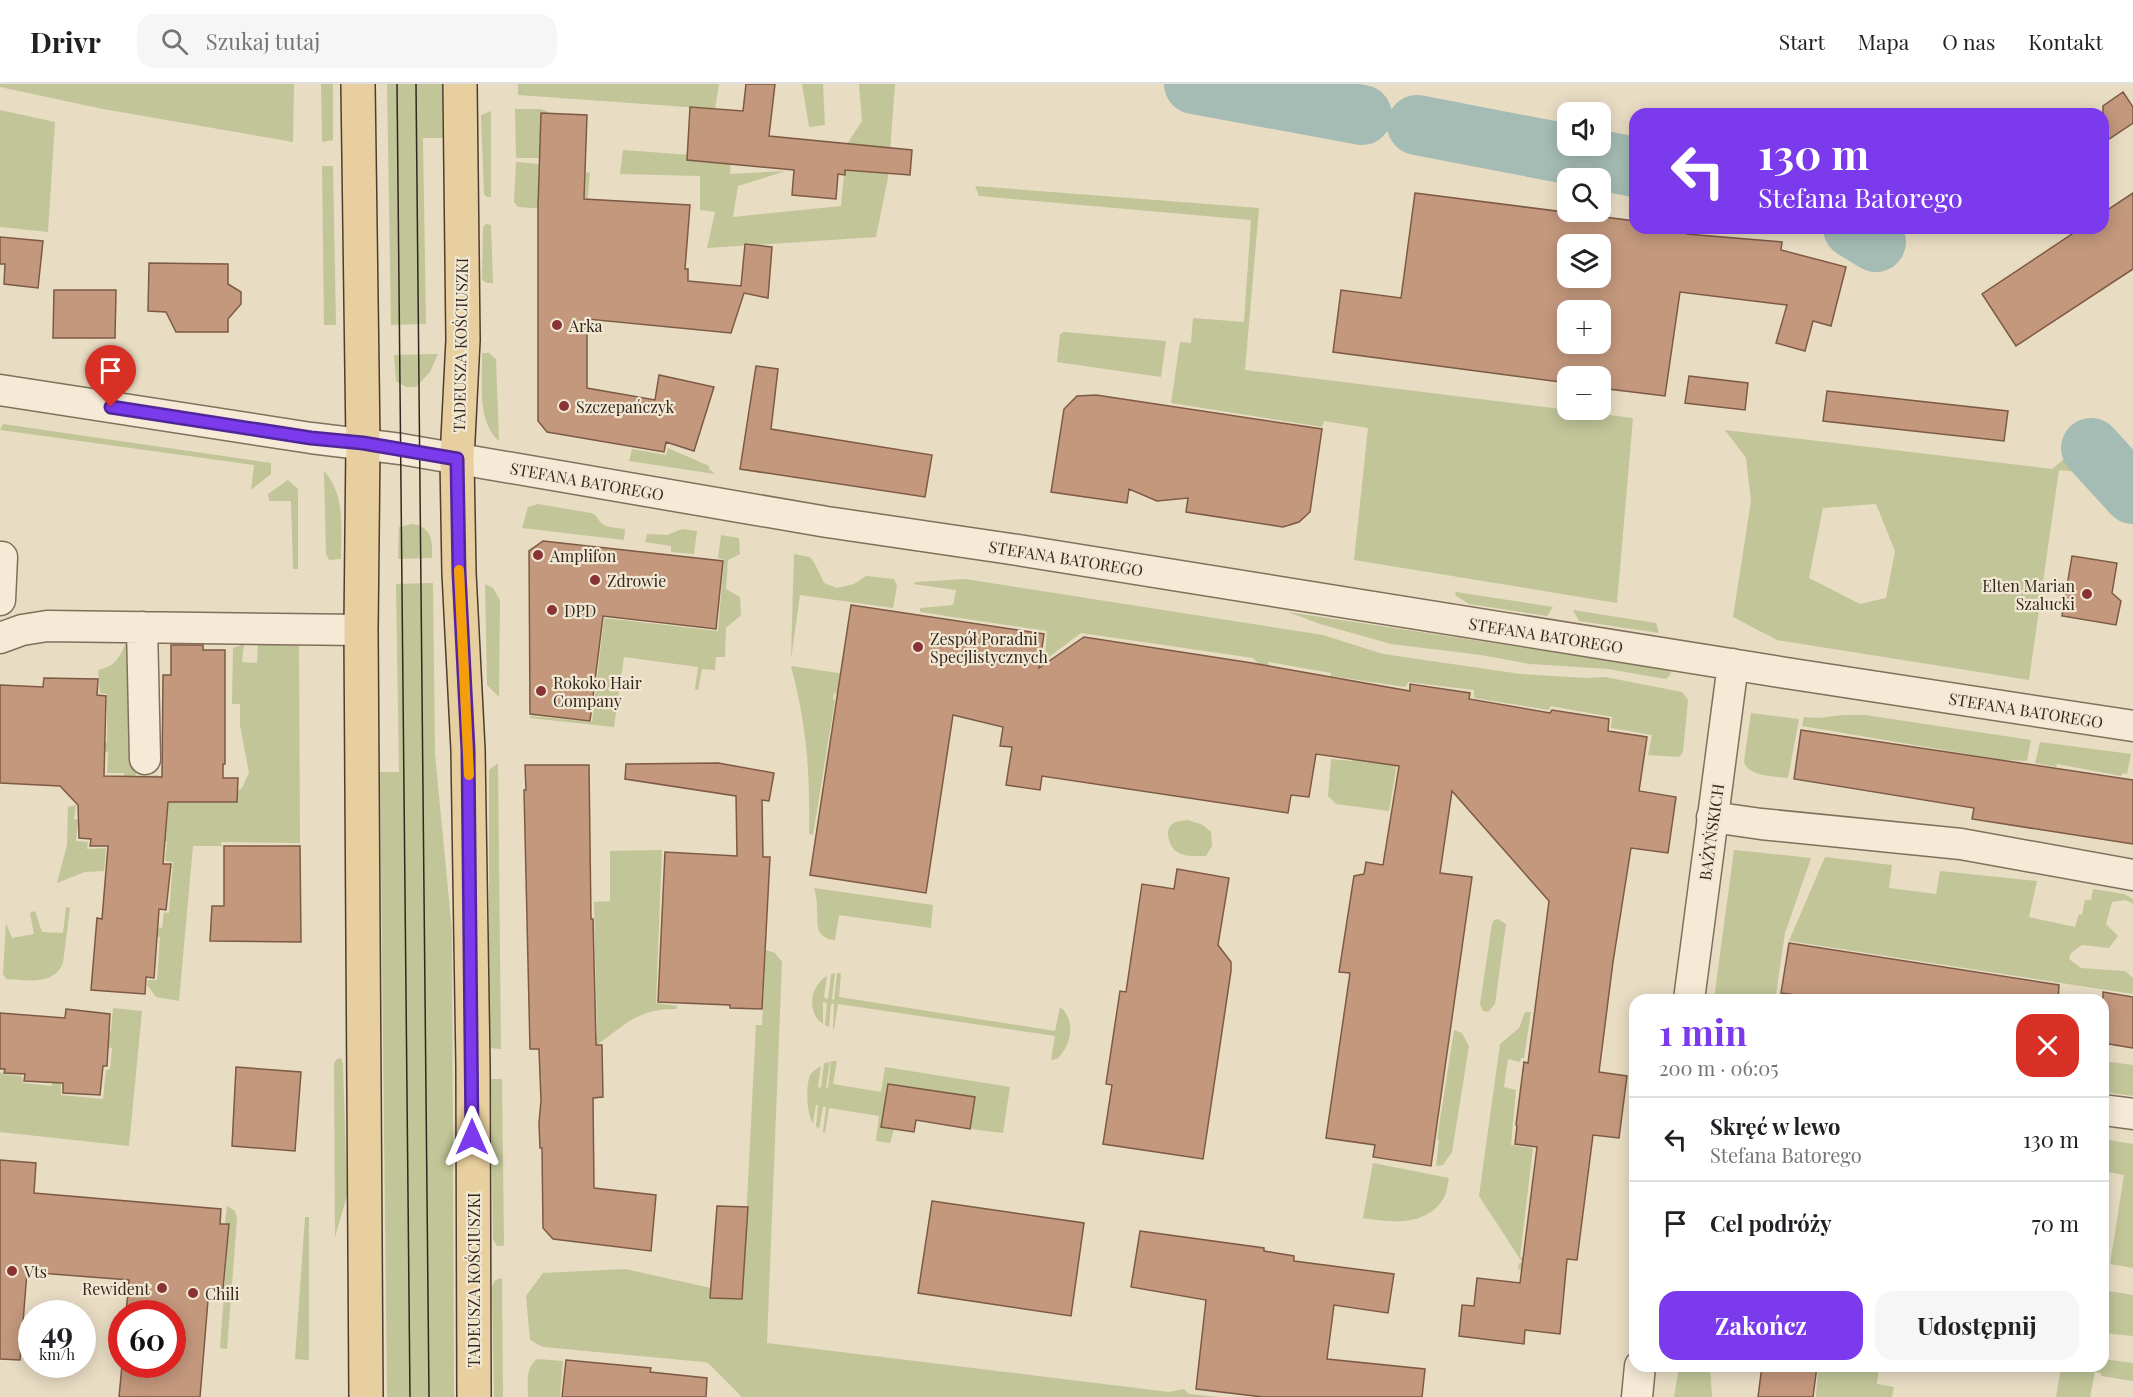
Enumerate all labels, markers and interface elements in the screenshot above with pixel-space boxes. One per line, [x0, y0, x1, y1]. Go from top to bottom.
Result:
search box [137, 14, 557, 68]
text: Drivr [30, 23, 101, 60]
icon: search [158, 25, 191, 58]
text: Szukaj tutaj [206, 26, 320, 56]
text: Start [1779, 27, 1825, 55]
text: Mapa [1858, 27, 1909, 55]
text: O nas [1942, 27, 1995, 55]
text: Kontakt [2028, 27, 2103, 55]
map controls [1557, 102, 1611, 420]
button: sound [1557, 102, 1611, 156]
text: 130 m [1758, 125, 1869, 181]
icon: left [1659, 132, 1737, 210]
button: search [1557, 168, 1611, 222]
text: Stefana Batorego [1758, 179, 1963, 215]
button: layers [1557, 234, 1611, 288]
street label: TADEUSZA KOŚCIUSZKI [448, 257, 472, 433]
button: + [1557, 300, 1611, 354]
place label: Arka [568, 315, 603, 336]
marker: Arka [550, 318, 564, 332]
pin [85, 345, 136, 407]
icon: arrive [94, 354, 127, 387]
button: − [1557, 366, 1611, 420]
place label: Szczepańczyk [576, 396, 675, 417]
marker: Szczepańczyk [557, 399, 571, 413]
street label: STEFANA BATOREGO [508, 457, 666, 505]
street label: STEFANA BATOREGO [987, 535, 1145, 581]
place label: Amplifon [549, 545, 617, 566]
marker: Amplifon [531, 548, 545, 562]
place label: Zdrowie [607, 570, 666, 591]
marker: Zdrowie [588, 573, 602, 587]
place label: Elten Marian Szalucki [1982, 575, 2075, 614]
marker: Elten Marian Szalucki [2080, 587, 2094, 601]
place label: DPD [564, 600, 596, 621]
marker: DPD [545, 603, 559, 617]
street label: STEFANA BATOREGO [1467, 612, 1625, 658]
place label: Zespół Poradni Specjlistycznych [930, 628, 1049, 667]
marker: Zespół Poradni Specjlistycznych [911, 640, 925, 654]
place label: Rokoko Hair Company [553, 672, 642, 711]
marker: Rokoko Hair Company [534, 684, 548, 698]
street label: STEFANA BATOREGO [1947, 687, 2105, 733]
street label: BAŻYŃSKICH [1694, 782, 1728, 882]
text: 1 min [1659, 1007, 1747, 1055]
button: close [2016, 1014, 2079, 1077]
text: 200 m · 06:05 [1659, 1054, 1779, 1081]
position arrow [440, 1105, 504, 1169]
text: Skręć w lewo [1710, 1111, 1841, 1141]
icon: left [1659, 1123, 1692, 1156]
text: 130 m [2023, 1124, 2079, 1154]
text: Stefana Batorego [1710, 1141, 1862, 1168]
street label: TADEUSZA KOŚCIUSZKI [463, 1193, 484, 1367]
icon: arrive [1659, 1207, 1692, 1240]
text: Cel podróży [1710, 1208, 1832, 1238]
text: 70 m [2032, 1208, 2079, 1238]
place label: Vts [23, 1261, 47, 1282]
marker: Vts [5, 1264, 19, 1278]
place label: Rewident [82, 1278, 150, 1299]
marker: Rewident [155, 1281, 169, 1295]
place label: Chili [205, 1283, 240, 1304]
marker: Chili [186, 1286, 200, 1300]
button: Zakończ [1659, 1291, 1863, 1360]
button: Udostępnij [1875, 1291, 2079, 1360]
speed limit sign: 60 [108, 1300, 186, 1378]
text: 49 [41, 1312, 73, 1352]
text: km/h [39, 1344, 75, 1364]

